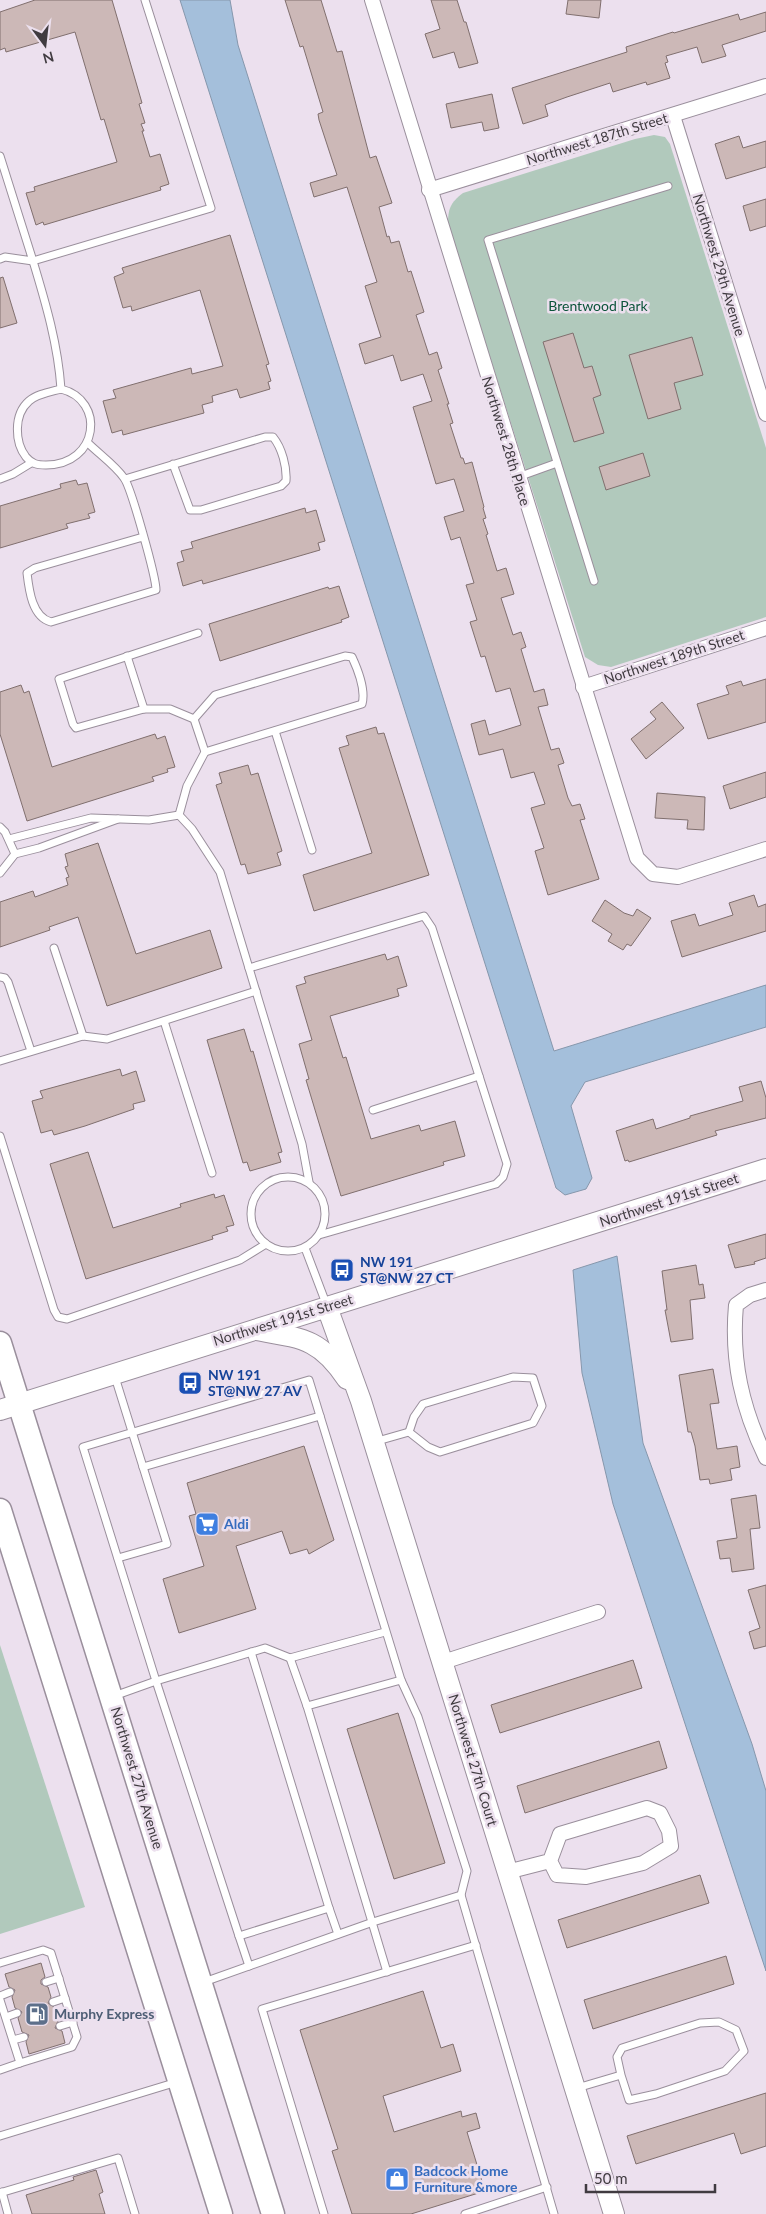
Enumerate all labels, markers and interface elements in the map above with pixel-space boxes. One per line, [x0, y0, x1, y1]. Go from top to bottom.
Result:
north arrow [20, 20, 70, 70]
text: N [41, 48, 56, 68]
street label: Northwest 187th Street [524, 109, 670, 168]
street label: Northwest 29th Avenue [690, 192, 749, 338]
park label: Brentwood Park [548, 297, 649, 314]
street label: Northwest 28th Place [479, 374, 534, 508]
street label: Northwest 189th Street [601, 626, 746, 687]
street label: Northwest 191st Street [597, 1169, 740, 1230]
place label: NW 191 ST@NW 27 CT [360, 1253, 454, 1286]
bus stop icon: NW 191 ST@NW 27 CT [329, 1257, 355, 1283]
street label: Northwest 191st Street [211, 1290, 355, 1349]
place label: NW 191 ST@NW 27 AV [208, 1366, 302, 1399]
bus stop icon: NW 191 ST@NW 27 AV [177, 1370, 203, 1396]
supermarket icon: Aldi [194, 1511, 220, 1537]
place label: Aldi [223, 1515, 249, 1532]
street label: Northwest 27th Court [445, 1692, 502, 1828]
street label: Northwest 27th Avenue [108, 1705, 167, 1851]
fuel station icon: Murphy Express [24, 2001, 50, 2027]
place label: Murphy Express [54, 2005, 154, 2022]
place label: Badcock Home Furniture &more [414, 2162, 518, 2195]
scale bar [586, 2162, 715, 2194]
shop icon: Badcock Home Furniture &more [384, 2166, 410, 2192]
text: 50 m [594, 2169, 628, 2187]

